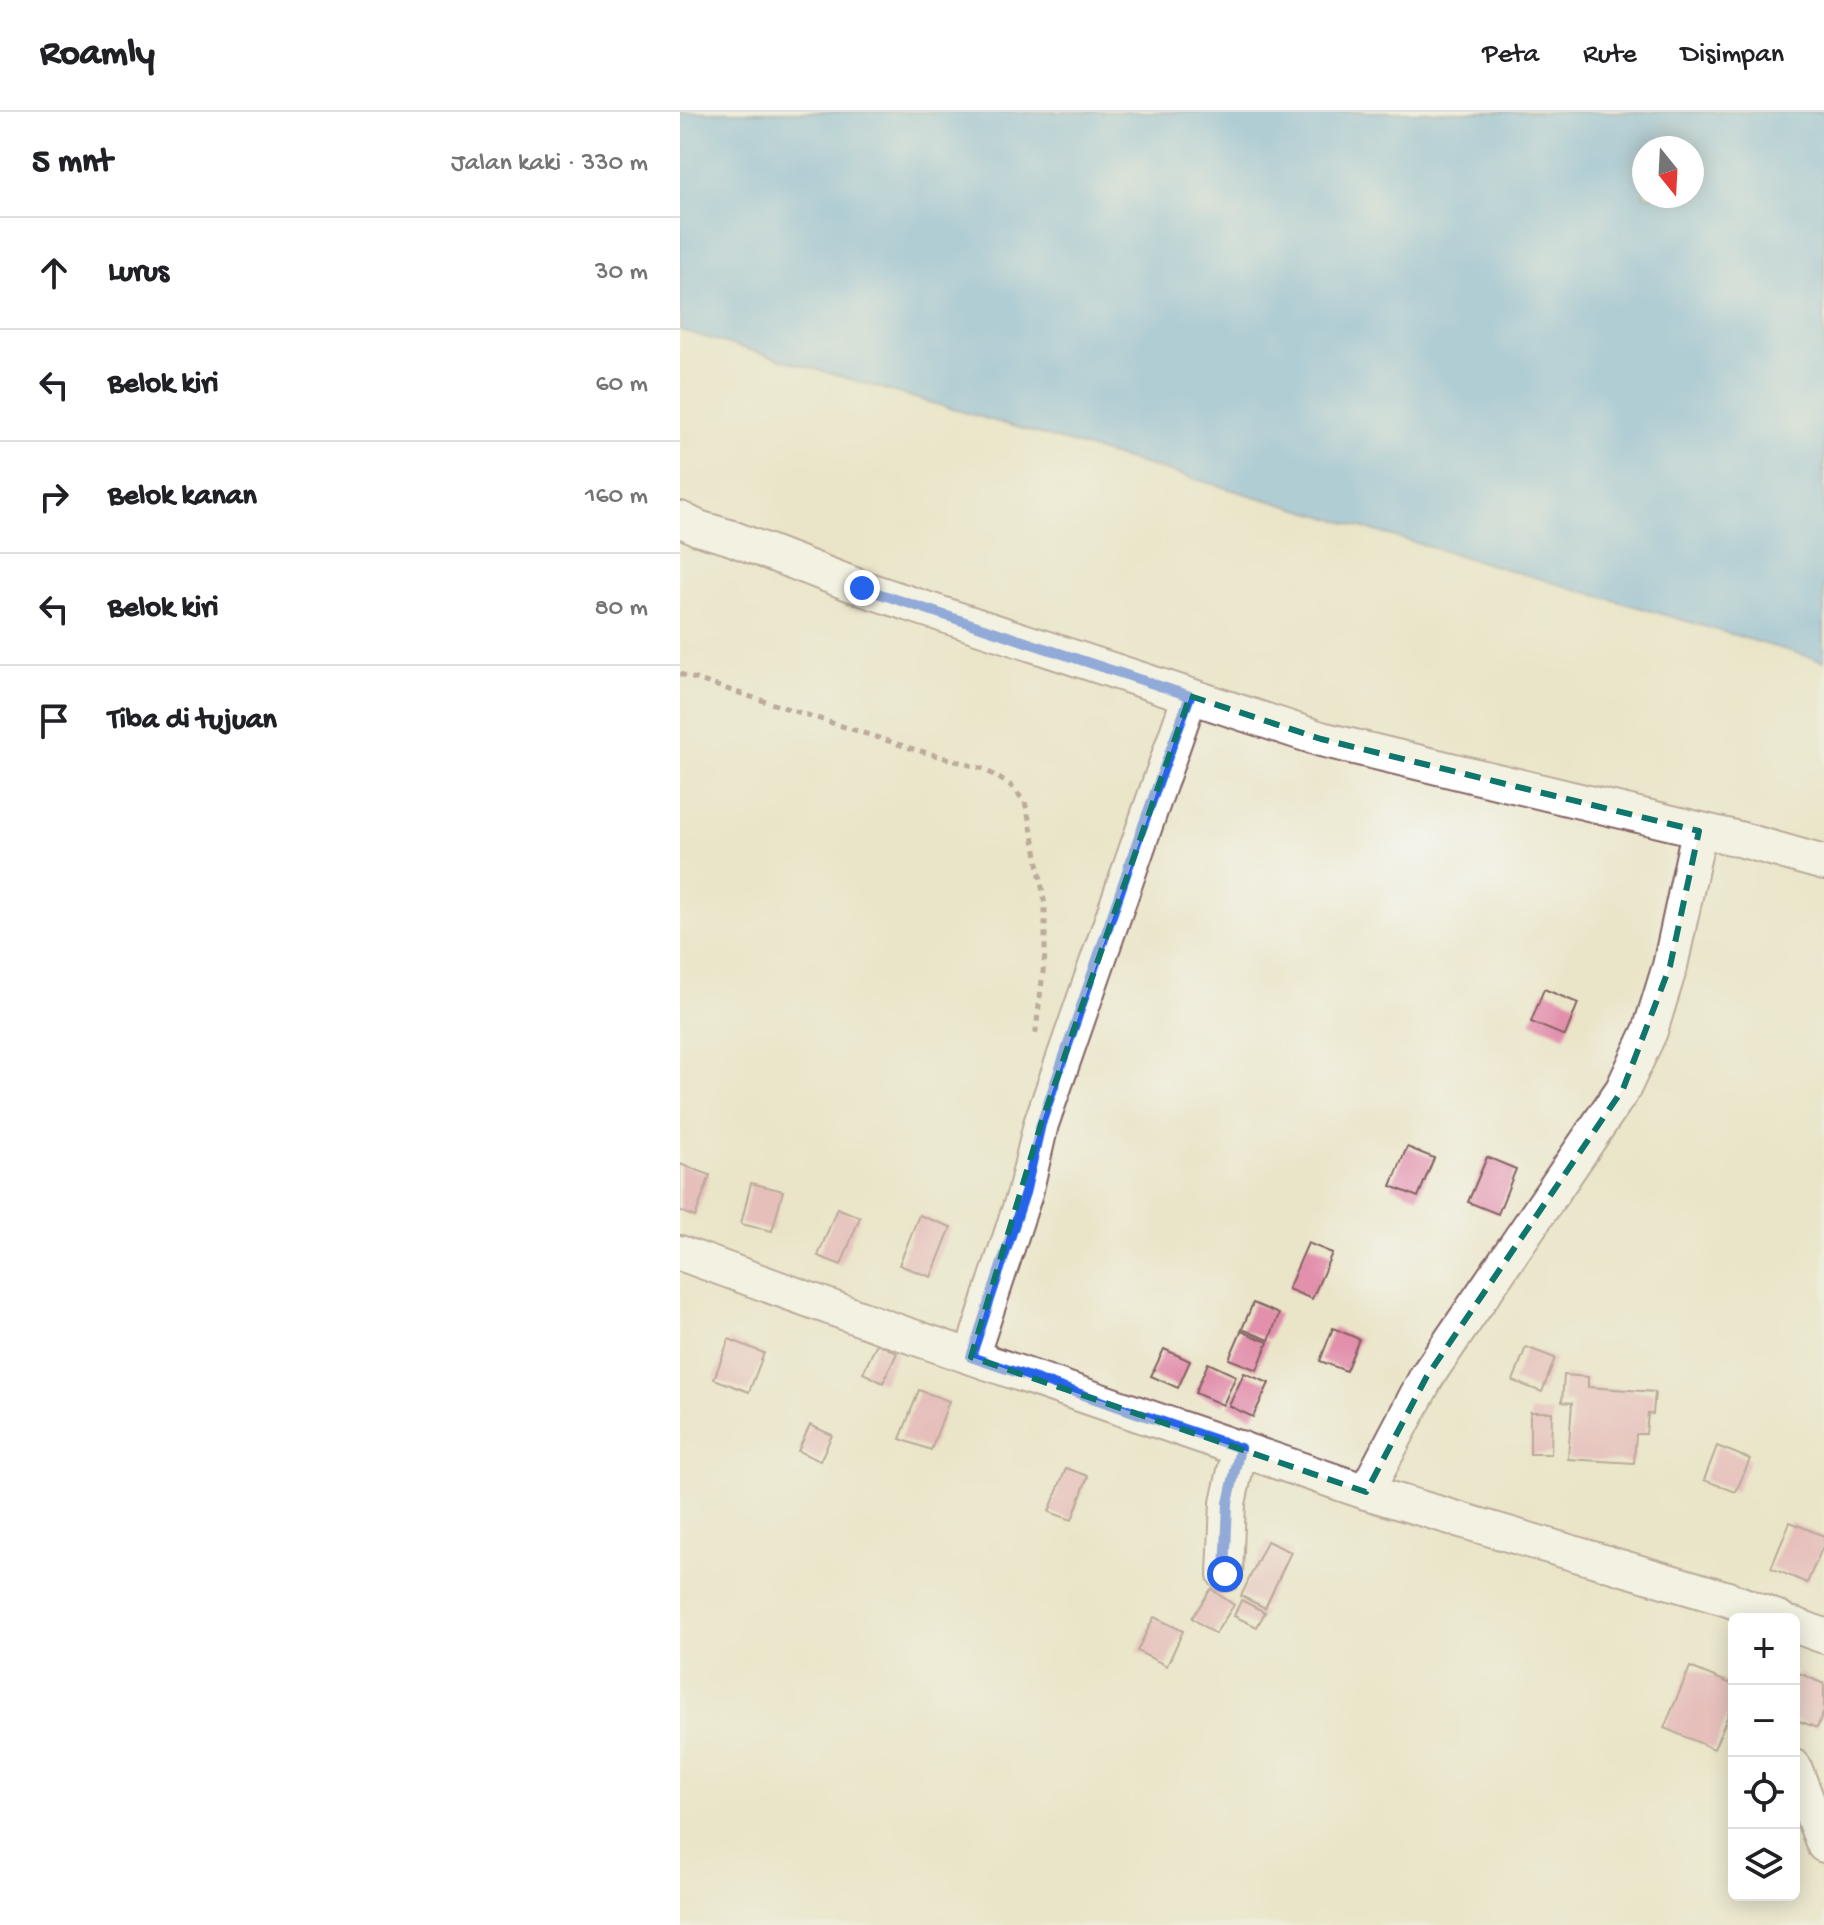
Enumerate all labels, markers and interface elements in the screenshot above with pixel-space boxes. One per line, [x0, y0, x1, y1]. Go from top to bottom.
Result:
text: Roamly [40, 33, 155, 77]
text: Peta [1482, 39, 1539, 72]
text: Rute [1583, 39, 1637, 72]
text: Disimpan [1681, 39, 1784, 72]
north arrow [1632, 136, 1704, 208]
text: 5 mnt [32, 144, 112, 184]
text: Jalan kaki · 330 m [451, 149, 648, 180]
icon: ahead [32, 251, 76, 295]
text: Lurus [108, 256, 169, 291]
text: 30 m [595, 258, 648, 289]
icon: left [32, 363, 76, 407]
text: Belok kiri [108, 368, 218, 403]
text: 60 m [595, 370, 648, 401]
icon: right [32, 475, 76, 519]
text: Belok kanan [108, 480, 257, 515]
text: 160 m [585, 482, 648, 513]
route end [844, 570, 880, 606]
icon: left [32, 587, 76, 631]
text: Belok kiri [108, 592, 218, 627]
text: 80 m [594, 594, 648, 625]
icon: arrive [32, 699, 76, 743]
text: Tiba di tujuan [108, 704, 277, 739]
route start [1207, 1556, 1243, 1592]
map controls [1728, 1613, 1800, 1901]
button: + [1728, 1613, 1800, 1685]
button: − [1728, 1685, 1800, 1757]
button: locate [1728, 1757, 1800, 1829]
button: layers [1728, 1829, 1800, 1901]

